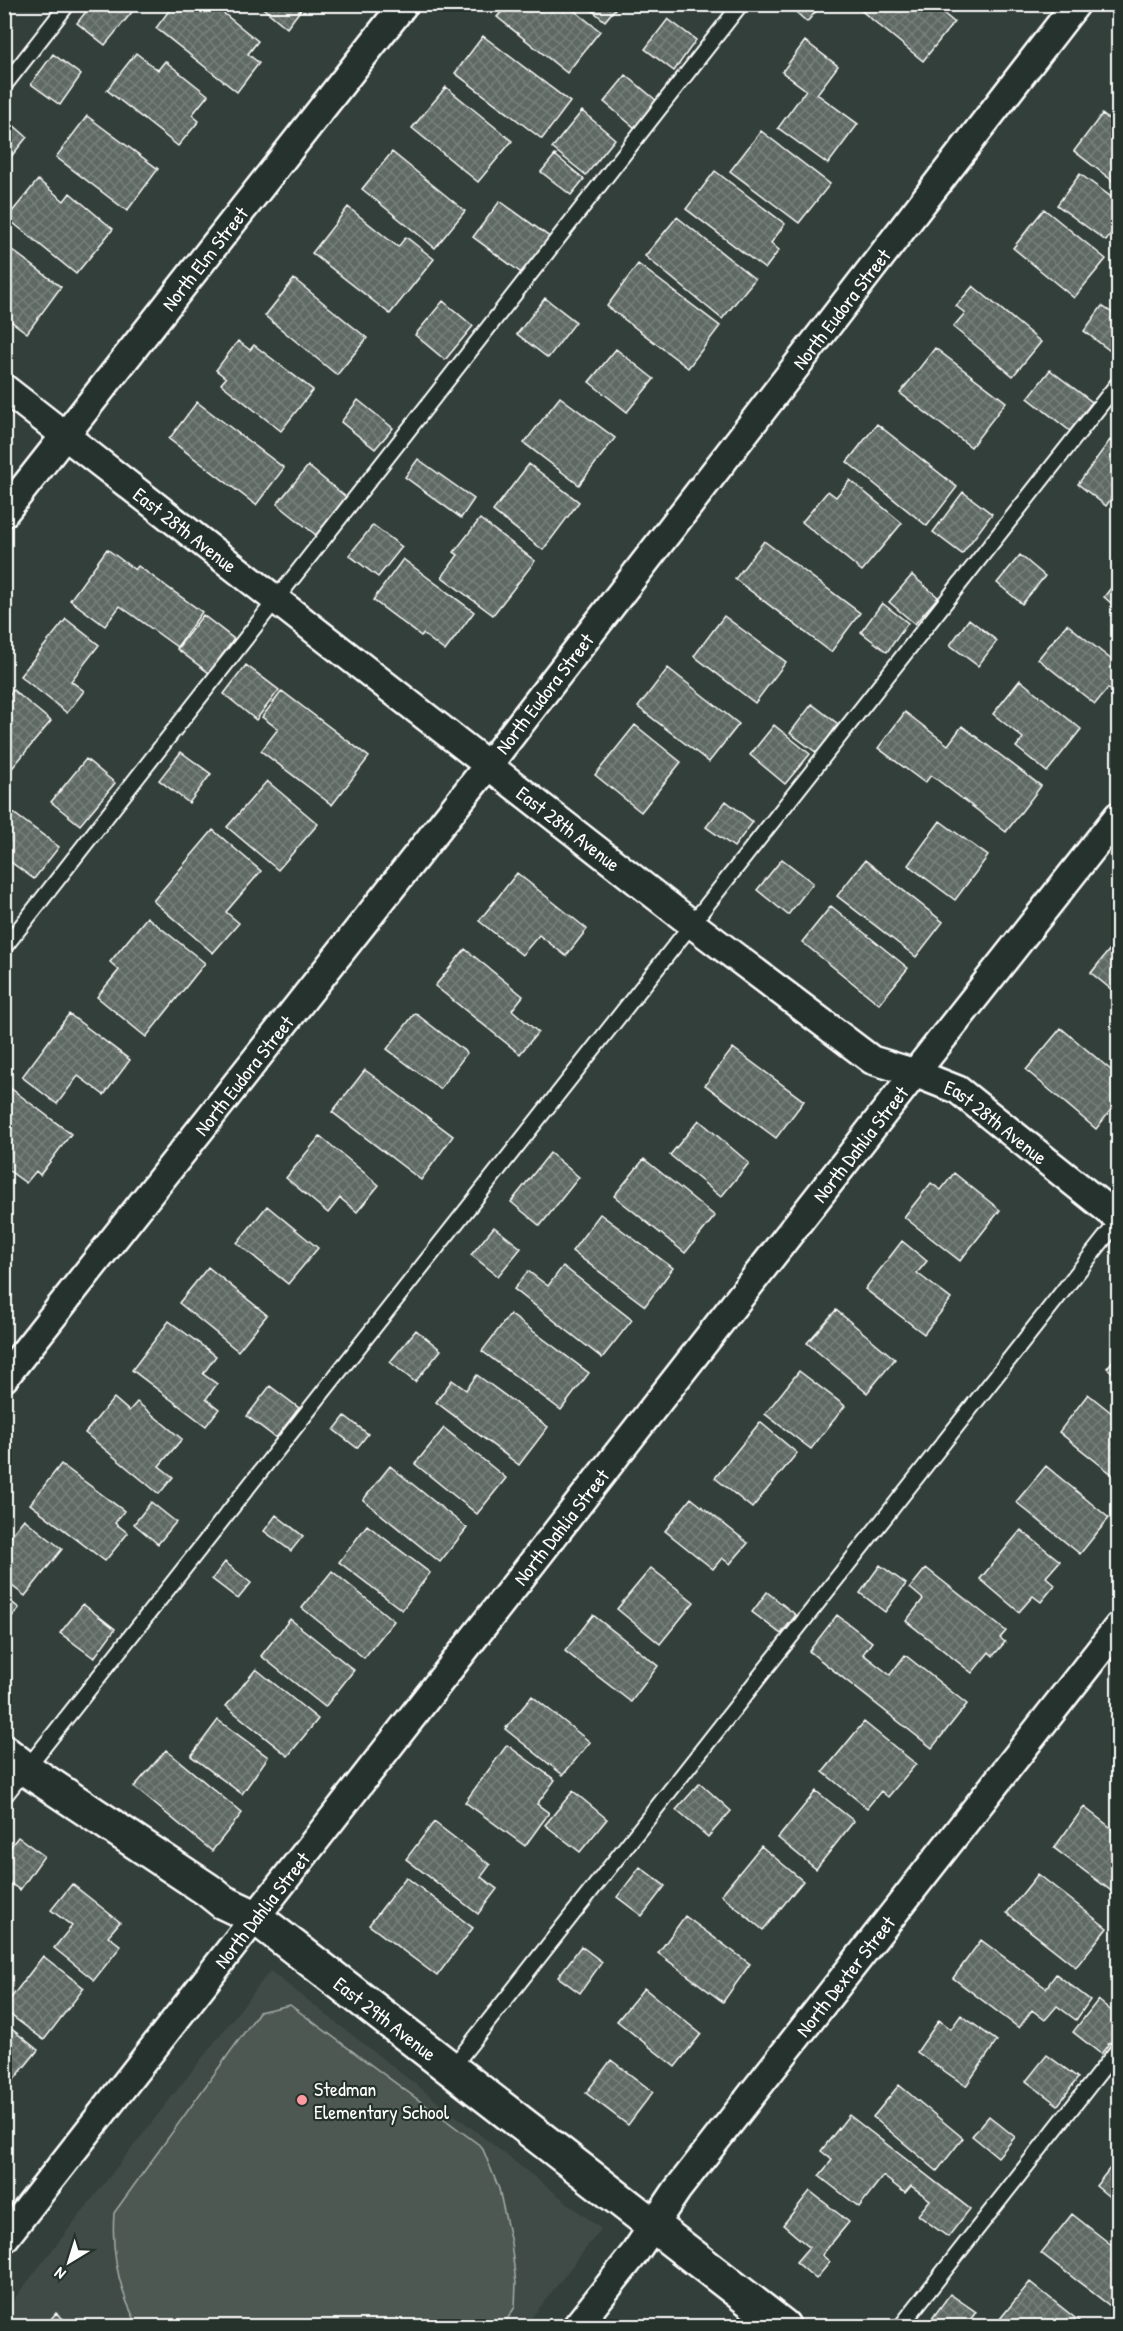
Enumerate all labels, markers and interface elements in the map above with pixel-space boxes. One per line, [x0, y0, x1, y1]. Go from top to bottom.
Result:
street label: North Elm Street [155, 200, 254, 316]
street label: North Eudora Street [786, 242, 897, 374]
street label: East 28th Avenue [128, 480, 243, 578]
street label: North Eudora Street [488, 626, 600, 759]
street label: East 28th Avenue [511, 779, 626, 877]
street label: North Eudora Street [187, 1009, 300, 1141]
street label: East 28th Avenue [941, 1073, 1053, 1170]
street label: North Dahlia Street [806, 1079, 914, 1208]
street label: North Dahlia Street [507, 1462, 615, 1590]
street label: North Dahlia Street [207, 1845, 316, 1973]
street label: North Dexter Street [789, 1909, 901, 2042]
street label: East 29th Avenue [329, 1970, 443, 2067]
place label: Stedman Elementary School [314, 2075, 450, 2125]
marker: Stedman Elementary School [295, 2093, 309, 2107]
north arrow [39, 2232, 99, 2292]
text: N [49, 2262, 70, 2285]

